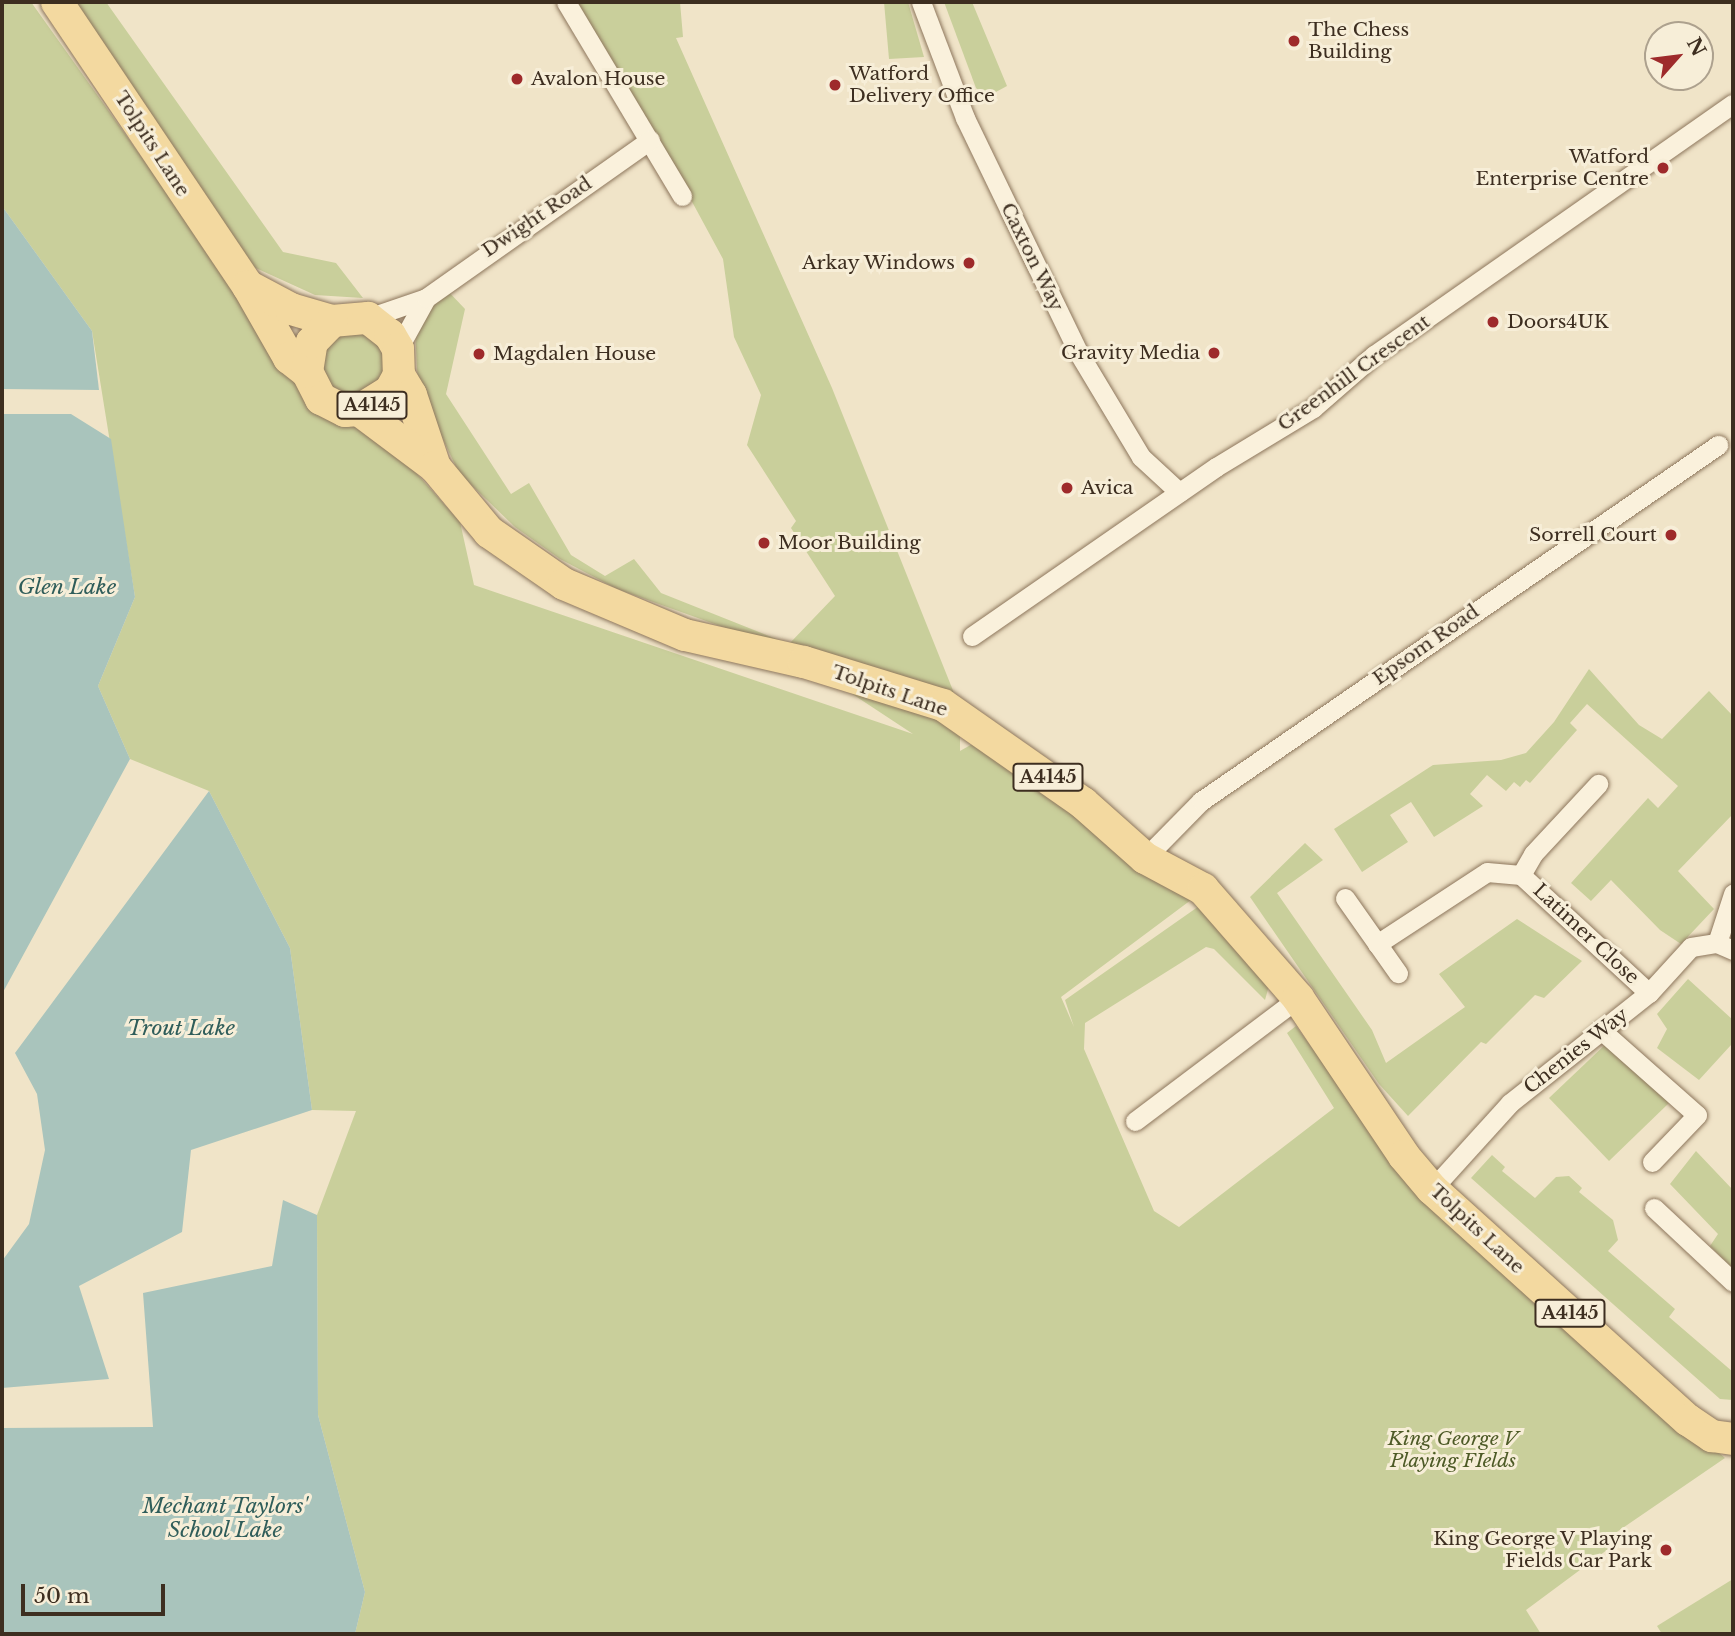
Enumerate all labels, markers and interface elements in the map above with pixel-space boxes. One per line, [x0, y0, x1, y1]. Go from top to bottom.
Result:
place label: The Chess Building [1308, 19, 1409, 63]
north arrow [1644, 21, 1714, 91]
marker: The Chess Building [1286, 33, 1302, 49]
text: N [1682, 34, 1711, 60]
place label: Watford Delivery Office [849, 63, 995, 107]
place label: Avalon House [531, 68, 665, 90]
marker: Avalon House [509, 71, 525, 87]
marker: Watford Delivery Office [827, 77, 843, 93]
street label: Tolpits Lane [110, 87, 194, 201]
place label: Watford Enterprise Centre [1475, 146, 1649, 190]
marker: Watford Enterprise Centre [1655, 160, 1671, 176]
street label: Dwight Road [478, 172, 596, 262]
street label: Caxton Way [996, 199, 1068, 315]
place label: Arkay Windows [801, 252, 955, 274]
marker: Arkay Windows [961, 255, 977, 271]
street label: Greenhill Crescent [1273, 310, 1435, 436]
place label: Doors4UK [1507, 311, 1609, 333]
marker: Doors4UK [1485, 314, 1501, 330]
place label: Gravity Media [1060, 342, 1200, 364]
place label: Magdalen House [493, 343, 656, 365]
marker: Gravity Media [1206, 345, 1222, 361]
marker: Magdalen House [471, 346, 487, 362]
road number: A4145 [335, 390, 409, 419]
place label: Avica [1081, 477, 1133, 499]
marker: Avica [1059, 480, 1075, 496]
place label: Sorrell Court [1529, 524, 1657, 546]
marker: Sorrell Court [1663, 527, 1679, 543]
place label: Moor Building [778, 532, 921, 554]
marker: Moor Building [756, 535, 772, 551]
water label: Glen Lake [17, 574, 117, 600]
street label: Epsom Road [1369, 600, 1483, 690]
street label: Tolpits Lane [829, 661, 951, 721]
road number: A4145 [1011, 762, 1085, 792]
street label: Latimer Close [1528, 879, 1644, 989]
street label: Chenies Way [1519, 1003, 1633, 1099]
water label: Trout Lake [127, 1015, 235, 1041]
street label: Tolpits Lane [1425, 1180, 1529, 1278]
road number: A4145 [1533, 1298, 1607, 1328]
park label: King George V Playing FIelds [1388, 1428, 1518, 1472]
water label: Mechant Taylors' School Lake [142, 1493, 308, 1543]
place label: King George V Playing Fields Car Park [1431, 1528, 1652, 1572]
marker: King George V Playing Fields Car Park [1658, 1542, 1674, 1558]
scale bar [24, 1570, 168, 1614]
text: 50 m [34, 1583, 89, 1609]

